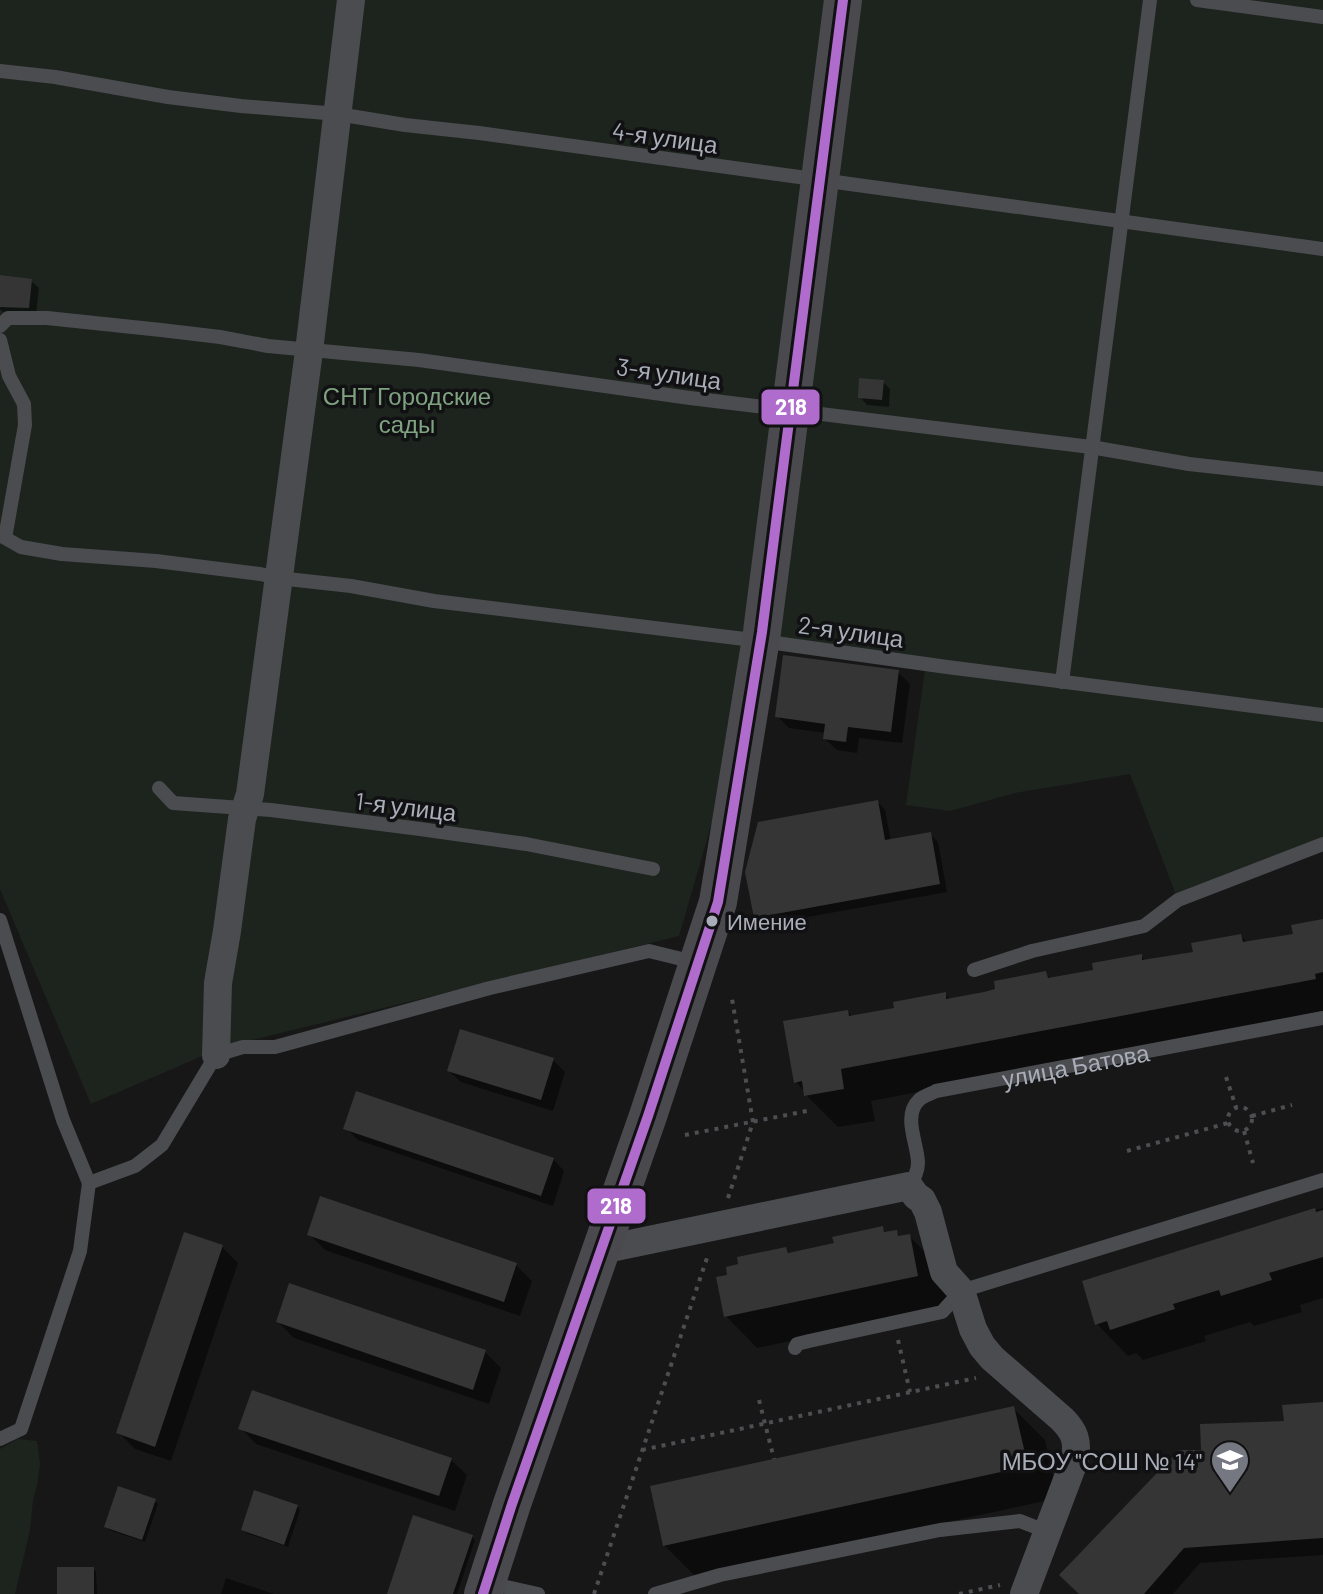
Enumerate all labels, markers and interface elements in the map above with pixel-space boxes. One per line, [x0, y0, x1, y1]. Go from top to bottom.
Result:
street label: 4-я улица [610, 115, 720, 159]
street label: 3-я улица [615, 351, 724, 395]
park label: СНТ Городские сады [323, 381, 491, 438]
line badge: 218 [760, 388, 821, 426]
text: 218 [775, 393, 807, 419]
street label: 2-я улица [796, 609, 906, 653]
street label: 1-я улица [354, 785, 459, 827]
place label: Имение [727, 908, 807, 934]
marker: Имение [704, 913, 720, 929]
street label: улица Батова [999, 1036, 1152, 1093]
line badge: 218 [586, 1187, 647, 1225]
text: 218 [600, 1192, 632, 1218]
school or university icon: МБОУ "СОШ № 14" [1209, 1439, 1251, 1494]
place label: МБОУ "СОШ № 14" [1002, 1446, 1202, 1475]

